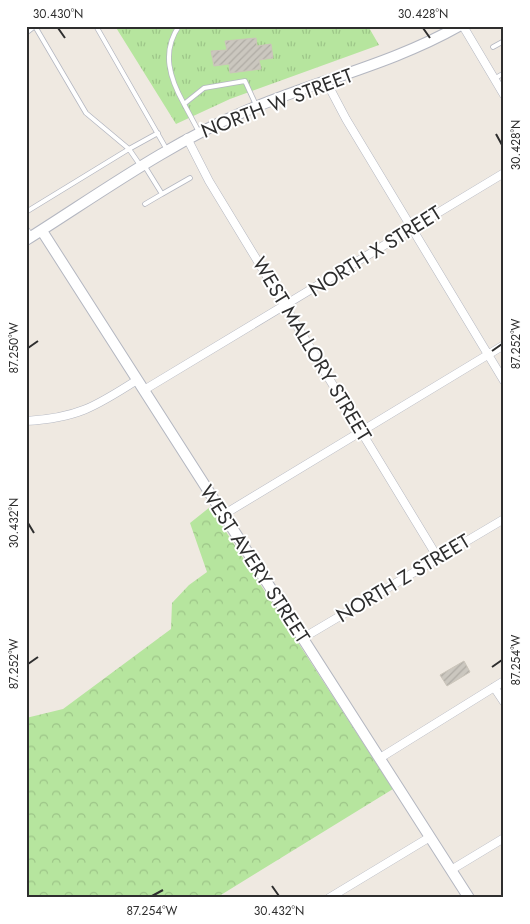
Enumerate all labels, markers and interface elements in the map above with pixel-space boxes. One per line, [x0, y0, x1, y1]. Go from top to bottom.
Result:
text: 30.430°N [33, 5, 83, 23]
text: 30.428°N [398, 5, 448, 23]
street label: NORTH W STREET [197, 61, 358, 146]
text: 30.428°N [507, 120, 525, 170]
street label: NORTH X STREET [303, 198, 448, 304]
street label: WEST MALLORY STREET [245, 251, 379, 448]
text: 87.252°W [507, 319, 525, 369]
text: 87.250°W [5, 322, 23, 374]
street label: WEST AVERY STREET [192, 479, 317, 650]
text: 30.432°N [5, 498, 23, 548]
street label: NORTH Z STREET [331, 527, 476, 630]
text: 87.254°W [507, 634, 525, 685]
text: 87.252°W [5, 639, 23, 689]
text: 87.254°W [127, 902, 178, 920]
text: 30.432°N [254, 902, 304, 920]

